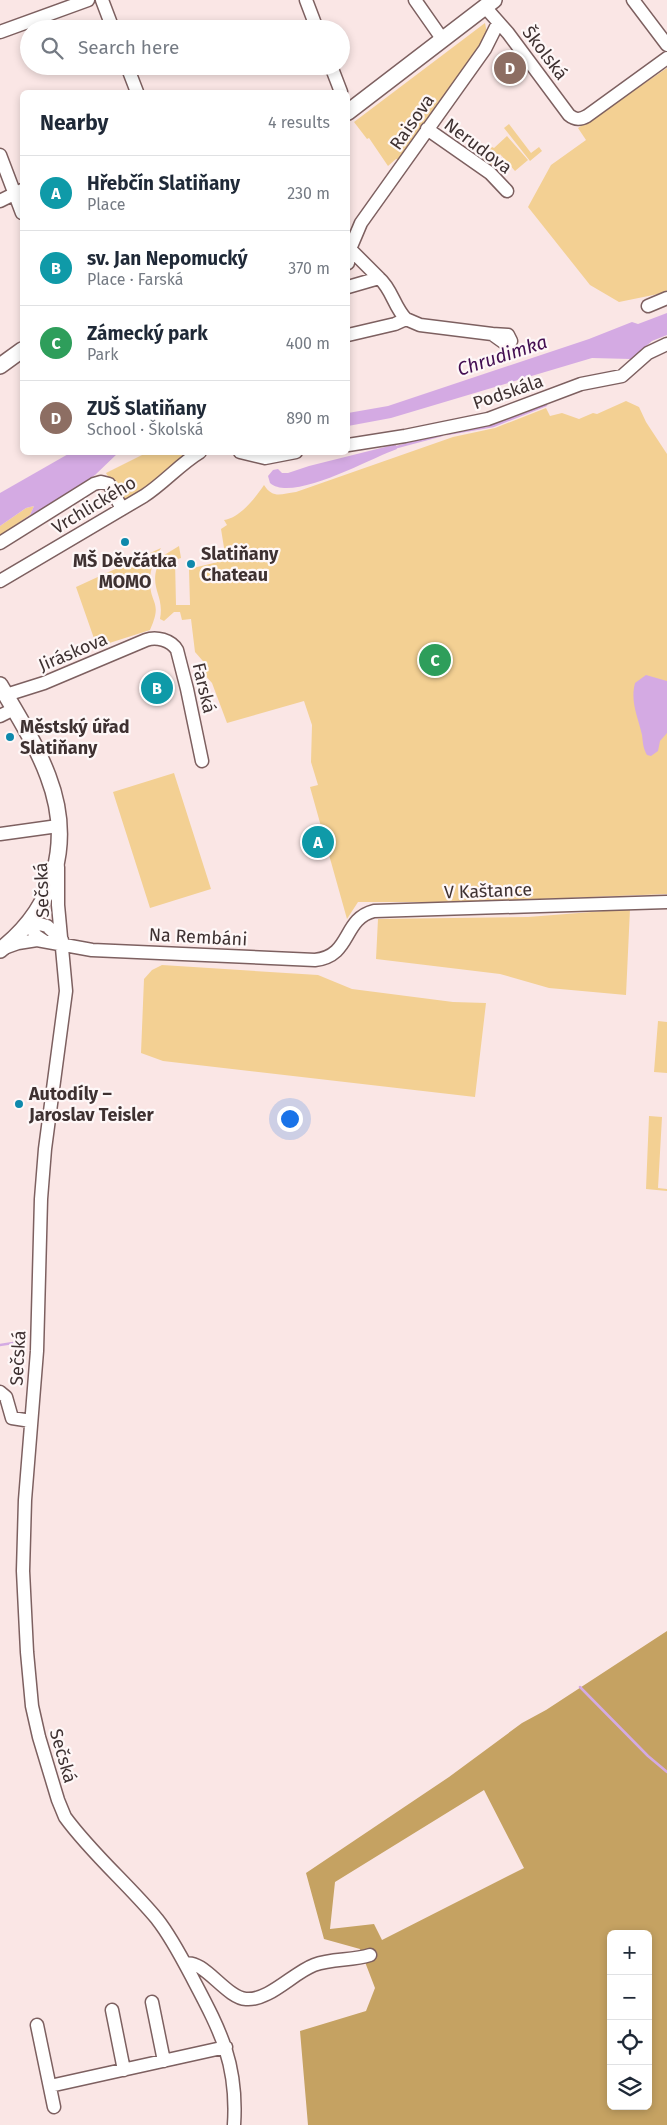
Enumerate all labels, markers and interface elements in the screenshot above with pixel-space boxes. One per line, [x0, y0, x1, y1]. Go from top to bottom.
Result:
search box [20, 20, 350, 75]
street label: Školská [518, 22, 572, 84]
icon: search [38, 34, 66, 62]
text: Search here [78, 36, 179, 59]
pin: D [494, 49, 526, 87]
street label: Raisova [385, 90, 439, 154]
text: Nearby [40, 110, 108, 136]
text: 4 results [268, 113, 330, 132]
street label: Nerudova [440, 113, 516, 179]
text: Hřebčín Slatiňany [87, 172, 240, 195]
text: A [51, 184, 61, 203]
text: 230 m [287, 184, 330, 203]
text: Place [87, 195, 126, 214]
text: sv. Jan Nepomucký [87, 247, 248, 270]
text: B [51, 259, 61, 278]
text: 370 m [288, 259, 330, 278]
text: Place · Farská [87, 270, 183, 289]
text: Zámecký park [87, 322, 208, 345]
water label: Chrudimka [454, 330, 550, 381]
text: C [51, 334, 61, 353]
text: 400 m [286, 334, 330, 353]
text: Park [87, 345, 119, 364]
street label: Podskála [470, 370, 546, 414]
text: ZUŠ Slatiňany [87, 397, 206, 420]
text: D [51, 409, 61, 428]
text: 890 m [286, 409, 330, 428]
text: School · Školská [87, 420, 203, 439]
street label: Vrchlického [48, 471, 140, 539]
marker: MŠ Děvčátka MOMO [119, 536, 131, 548]
place label: Slatiňany Chateau [201, 543, 279, 586]
place label: MŠ Děvčátka MOMO [73, 549, 177, 593]
marker: Slatiňany Chateau [185, 558, 197, 570]
street label: Jiráskova [35, 628, 111, 676]
pin: C [419, 641, 451, 679]
street label: Farská [188, 660, 220, 716]
pin: B [141, 669, 173, 707]
place label: Městský úřad Slatiňany [20, 716, 130, 759]
marker: Městský úřad Slatiňany [4, 731, 16, 743]
pin: A [302, 823, 334, 861]
street label: Sečská [30, 862, 54, 918]
street label: V Kaštance [444, 878, 532, 904]
street label: Na Rembáni [148, 923, 248, 951]
place label: Autodíly – Jaroslav Teisler [28, 1083, 154, 1126]
marker: Autodíly – Jaroslav Teisler [13, 1098, 25, 1110]
your location [277, 1106, 303, 1132]
street label: Sečská [6, 1330, 30, 1386]
street label: Sečská [45, 1726, 81, 1786]
map controls [607, 1930, 652, 2110]
button: + [607, 1930, 652, 1975]
button: − [607, 1975, 652, 2020]
button: locate [607, 2020, 652, 2065]
button: layers [607, 2065, 652, 2110]

